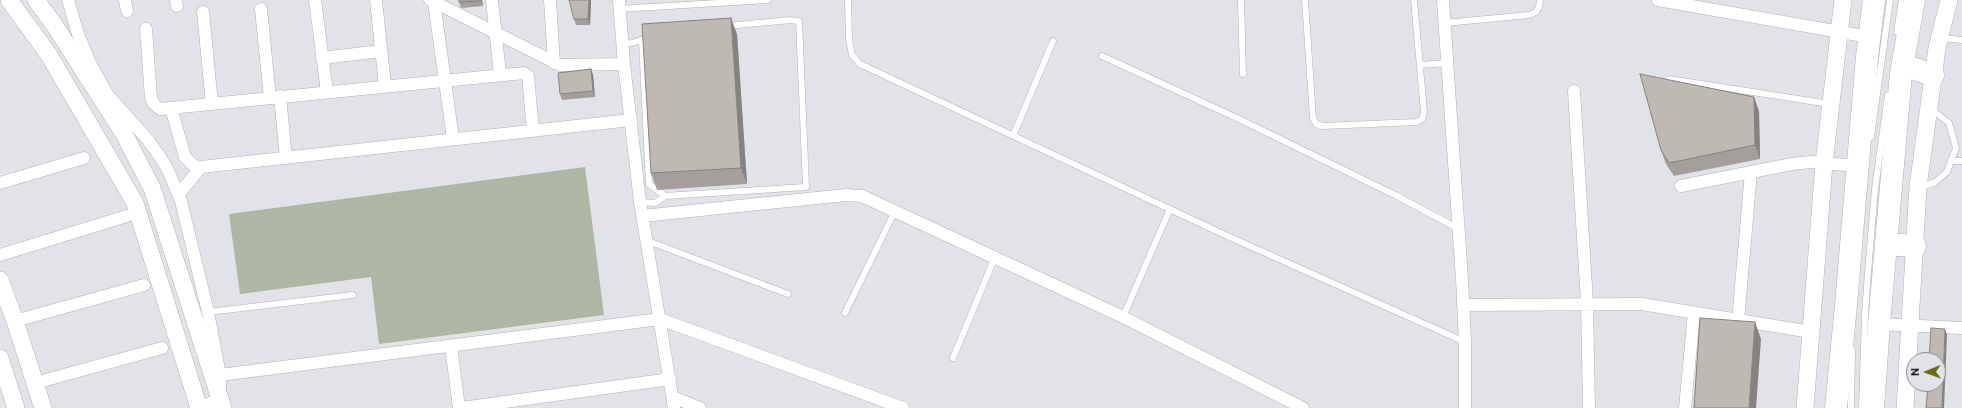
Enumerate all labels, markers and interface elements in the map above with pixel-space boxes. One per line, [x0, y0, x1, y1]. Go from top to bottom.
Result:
north arrow [1906, 352, 1946, 392]
text: N [1909, 368, 1921, 376]

